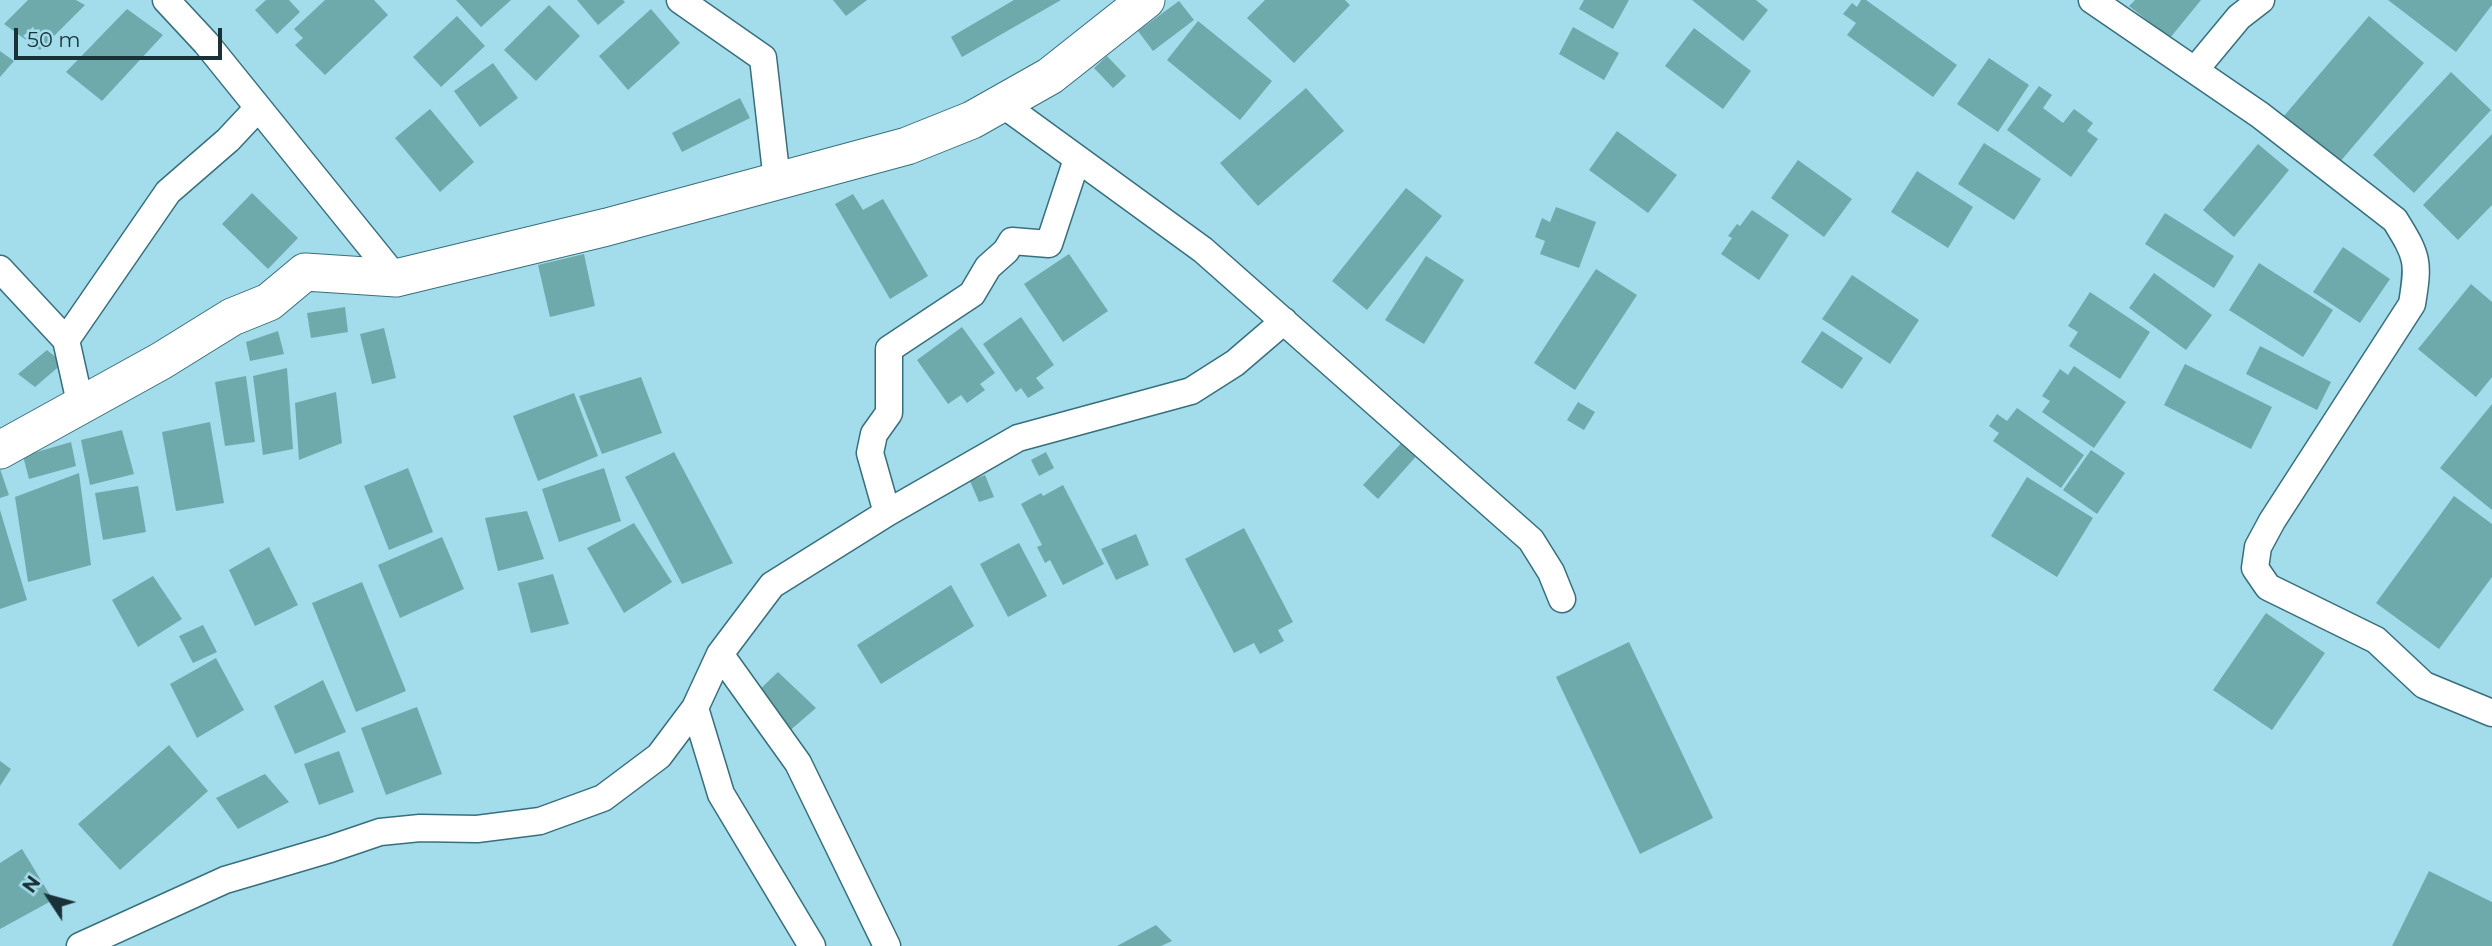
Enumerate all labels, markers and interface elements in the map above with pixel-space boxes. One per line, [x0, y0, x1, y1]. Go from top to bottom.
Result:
scale bar [18, 14, 226, 58]
text: 50 m [27, 27, 81, 52]
north arrow [14, 862, 84, 932]
text: N [18, 871, 45, 897]

